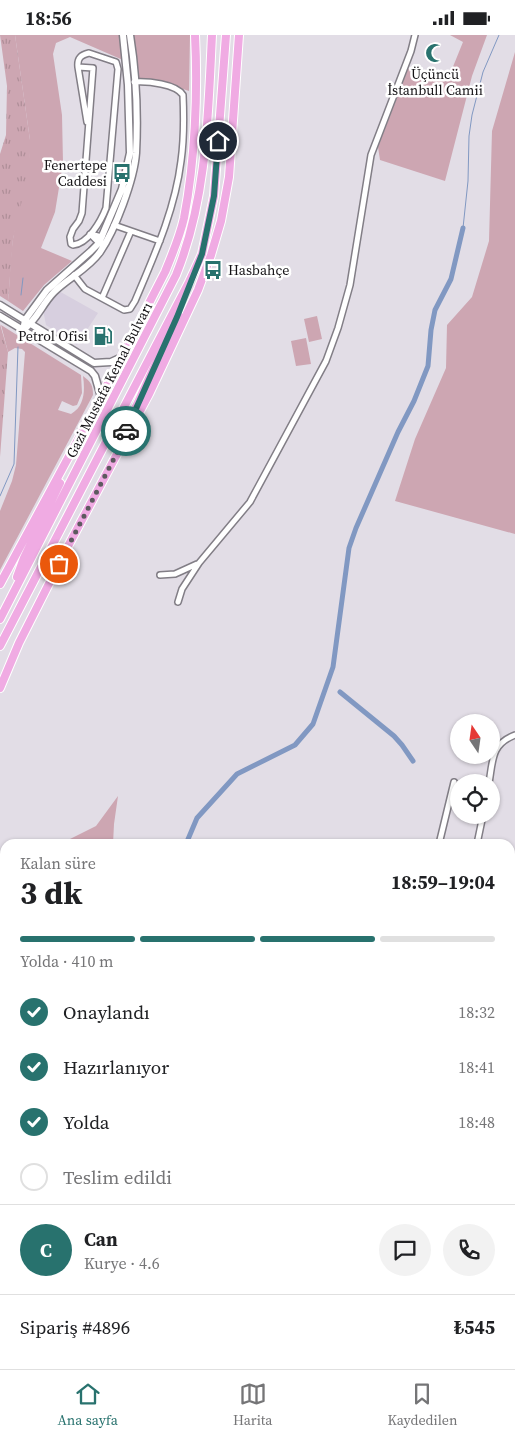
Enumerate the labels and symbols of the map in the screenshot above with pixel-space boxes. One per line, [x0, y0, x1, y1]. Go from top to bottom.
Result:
mosque icon: Üçüncü İstanbull Camii [424, 42, 446, 64]
place label: Üçüncü İstanbull Camii [387, 64, 483, 100]
pin [197, 120, 239, 162]
place label: Fenertepe Caddesi [44, 155, 107, 191]
bus stop icon: Fenertepe Caddesi [111, 162, 133, 184]
bus stop icon: Hasbahçe [202, 259, 224, 281]
place label: Hasbahçe [228, 260, 289, 280]
street label: Gazi Mustafa Kemal Bulvarı [61, 299, 157, 461]
fuel station icon: Petrol Ofisi [92, 325, 114, 347]
place label: Petrol Ofisi [18, 326, 88, 346]
courier [101, 406, 151, 456]
pin [38, 543, 80, 585]
north arrow [450, 714, 500, 764]

